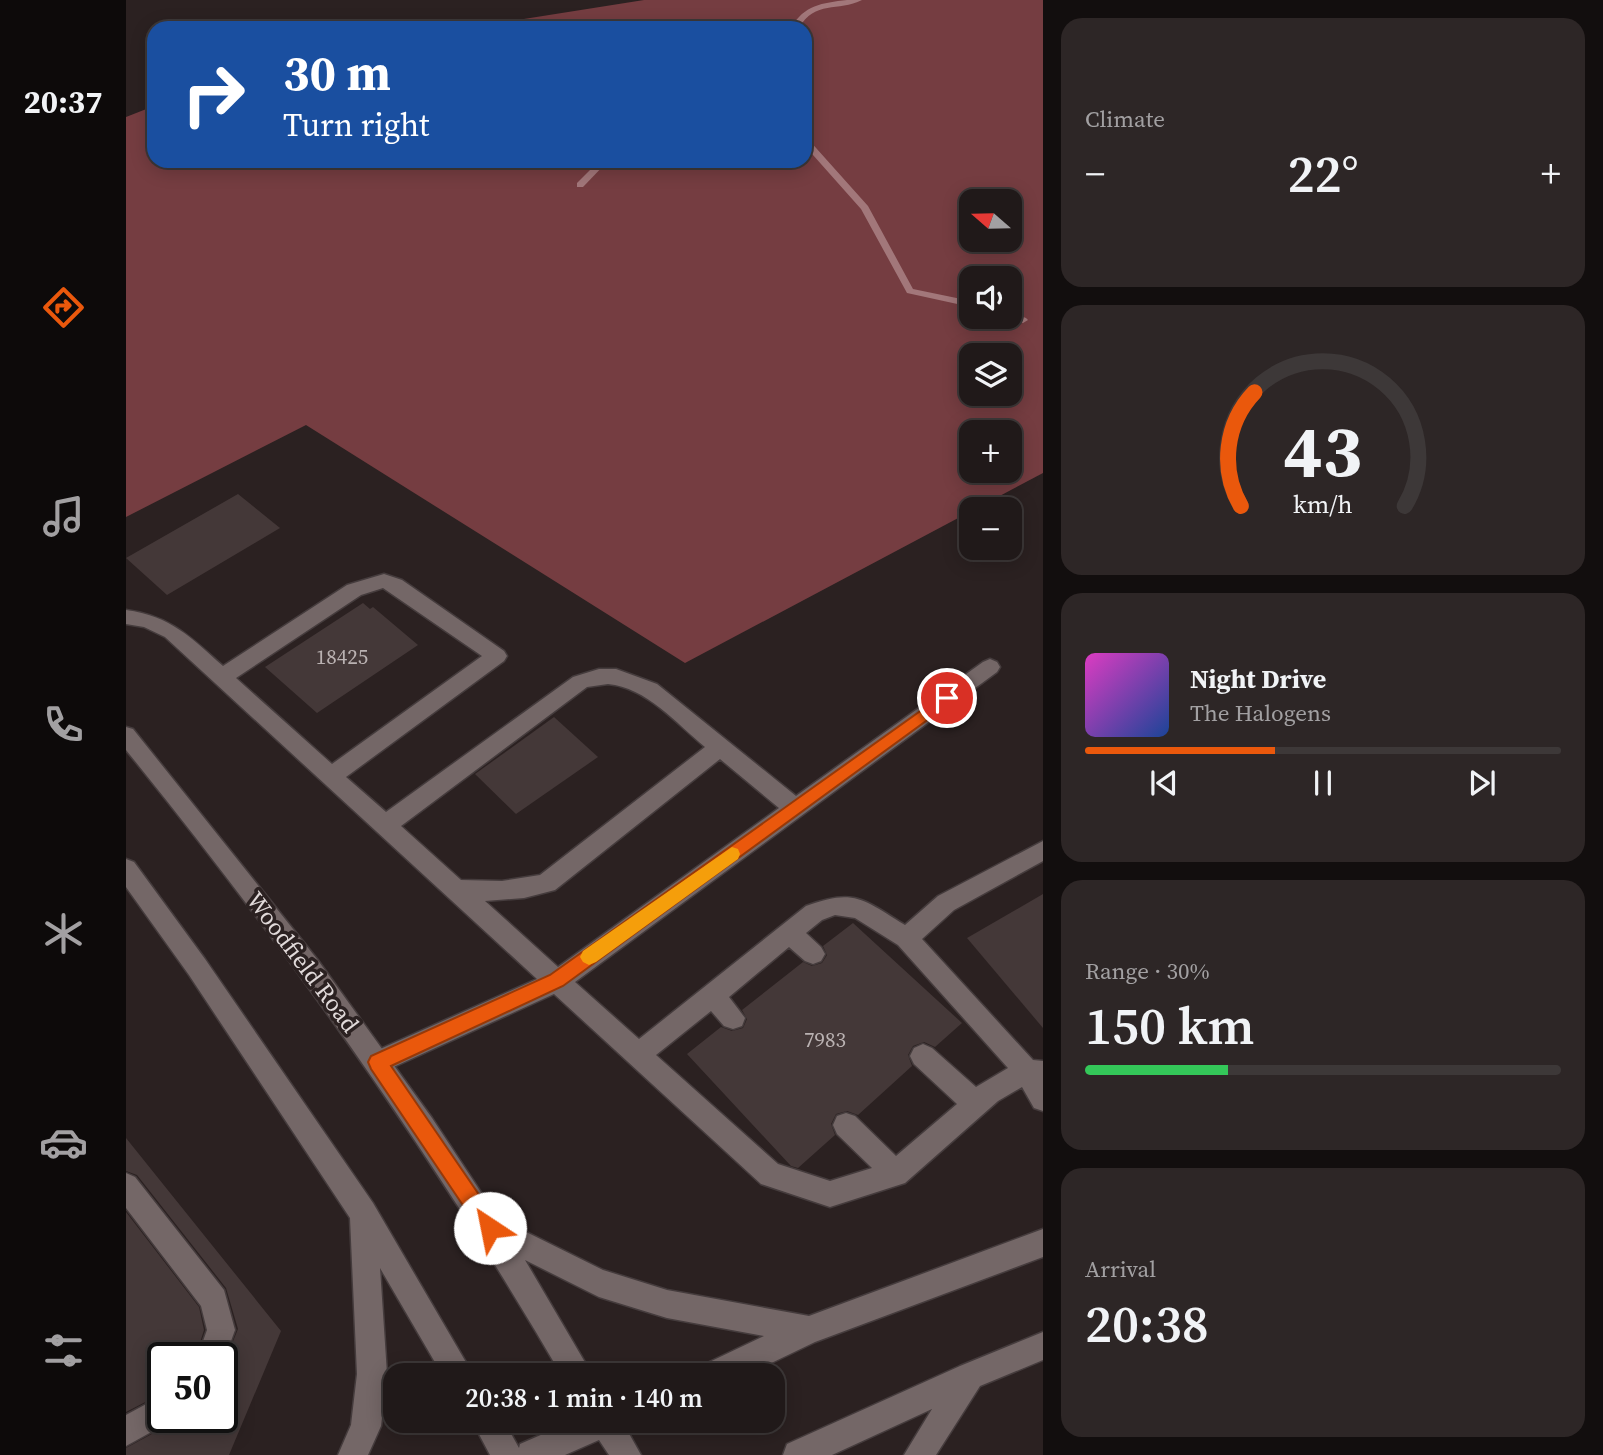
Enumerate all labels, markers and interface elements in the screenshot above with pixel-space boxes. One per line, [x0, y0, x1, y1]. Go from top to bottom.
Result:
text: 30 m [283, 39, 391, 106]
icon: right [168, 49, 259, 140]
text: 20:37 [24, 80, 102, 124]
text: Turn right [283, 103, 429, 147]
text: Climate [1085, 103, 1165, 135]
text: 22° [1287, 138, 1359, 209]
text: − [1085, 148, 1105, 200]
text: + [1541, 148, 1561, 200]
north arrow [959, 189, 1022, 252]
map controls [959, 189, 1022, 560]
button: sound [959, 266, 1022, 329]
icon: directions [39, 283, 88, 332]
button: layers [959, 343, 1022, 406]
text: 43 [1284, 402, 1362, 501]
button: + [959, 420, 1022, 483]
text: km/h [1293, 487, 1353, 521]
icon: music [39, 492, 88, 541]
button: − [959, 497, 1022, 560]
house number: 18425 [316, 642, 368, 671]
text: Night Drive [1190, 661, 1326, 697]
pin [917, 668, 977, 728]
icon: arrive [928, 679, 966, 717]
text: The Halogens [1190, 697, 1331, 729]
icon: phone [39, 700, 88, 749]
icon: previous [1145, 764, 1183, 802]
icon: pause [1304, 764, 1342, 802]
icon: next [1463, 764, 1501, 802]
street label: Woodfield Road [239, 885, 367, 1040]
icon: climate [39, 909, 88, 958]
text: Range · 30% [1085, 955, 1210, 987]
text: 150 km [1085, 990, 1254, 1061]
house number: 7983 [804, 1025, 846, 1054]
icon: car [39, 1118, 88, 1167]
position arrow [453, 1191, 527, 1265]
text: Arrival [1085, 1253, 1156, 1285]
text: 20:38 [1085, 1288, 1209, 1359]
icon: filters [39, 1326, 88, 1375]
speed limit sign: 50 [147, 1342, 238, 1433]
text: 20:38 · 1 min · 140 m [465, 1380, 703, 1416]

